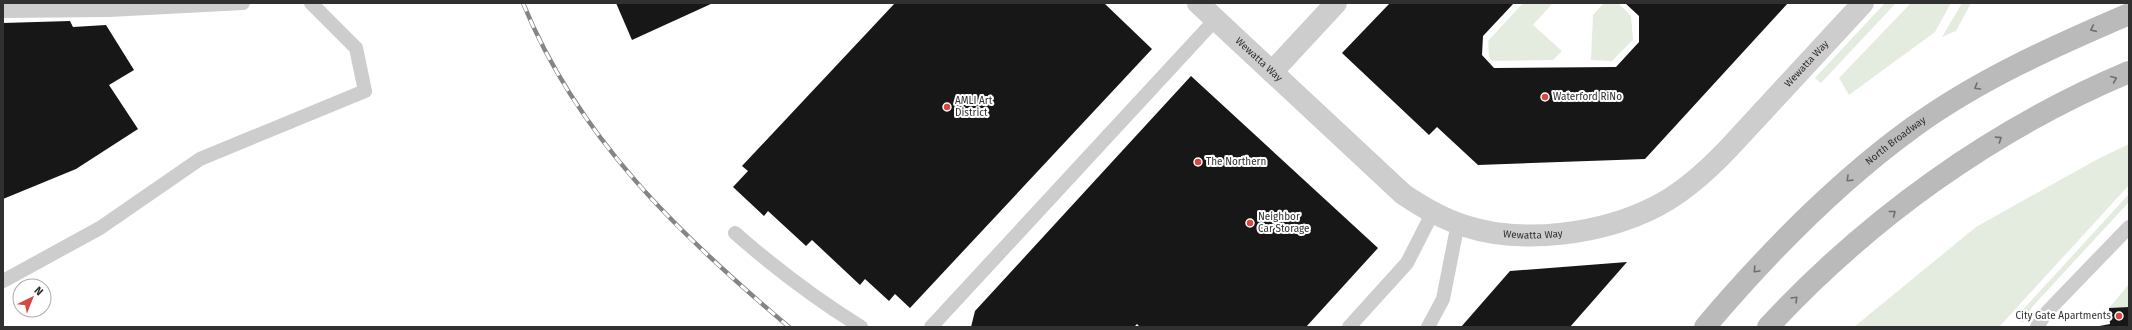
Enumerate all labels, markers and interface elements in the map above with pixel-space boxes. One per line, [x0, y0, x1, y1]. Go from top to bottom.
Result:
one-way arrow [2090, 25, 2097, 33]
street label: Wewatta Way [1233, 35, 1285, 84]
street label: Wewatta Way [1782, 38, 1831, 90]
one-way arrow [2111, 75, 2118, 83]
one-way arrow [1973, 82, 1981, 89]
place label: Waterford RiNo [1553, 91, 1622, 103]
marker: Waterford RiNo [1540, 92, 1550, 102]
place label: AMLI Art District [955, 95, 993, 119]
marker: AMLI Art District [942, 102, 952, 112]
street label: North Broadway [1863, 114, 1928, 168]
one-way arrow [1995, 136, 2002, 144]
place label: The Northern [1206, 156, 1266, 168]
marker: The Northern [1193, 157, 1203, 167]
one-way arrow [1846, 174, 1854, 182]
place label: Neighbor Car Storage [1258, 211, 1310, 235]
one-way arrow [1888, 211, 1895, 218]
marker: Neighbor Car Storage [1245, 218, 1255, 228]
street label: Wewatta Way [1503, 228, 1563, 241]
one-way arrow [1753, 265, 1761, 273]
north arrow [12, 278, 52, 318]
text: N [31, 284, 46, 298]
one-way arrow [1790, 296, 1798, 304]
place label: City Gate Apartments [2016, 310, 2111, 322]
marker: City Gate Apartments [2114, 311, 2124, 321]

